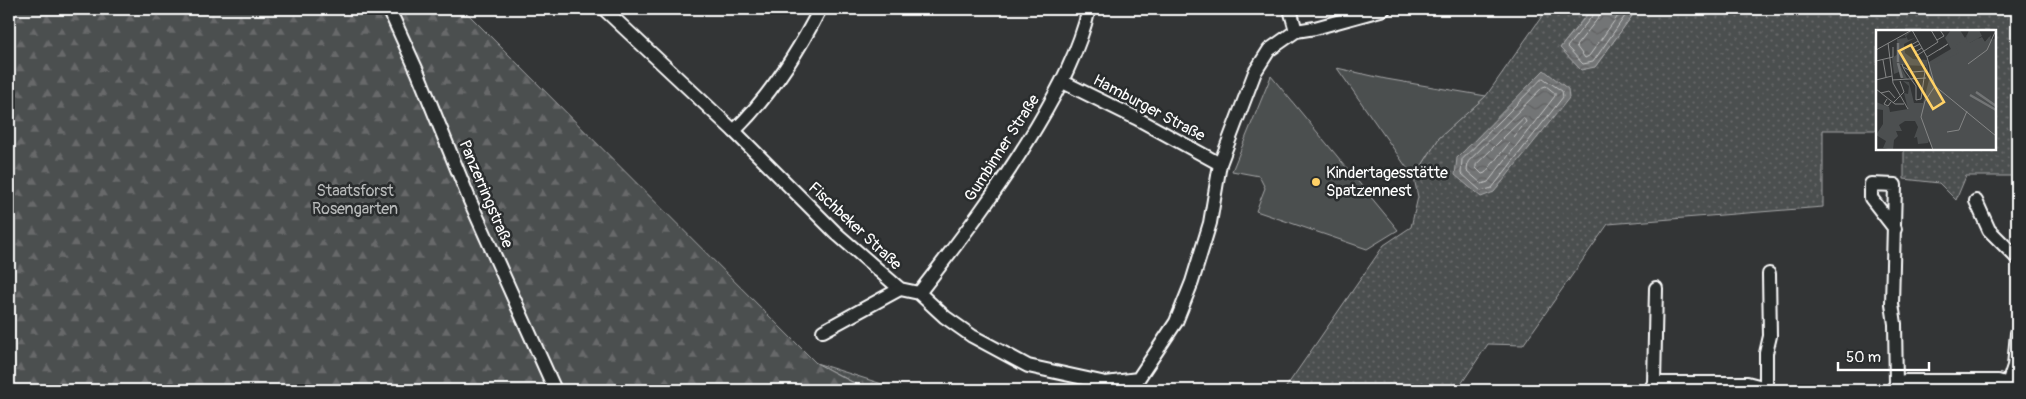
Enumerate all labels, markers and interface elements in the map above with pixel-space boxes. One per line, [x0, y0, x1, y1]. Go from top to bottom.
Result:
inset map [1876, 30, 1996, 150]
street label: Hamburger Straße [1090, 70, 1209, 146]
street label: Gumbinner Straße [960, 91, 1044, 205]
street label: Panzerringstraße [454, 137, 518, 251]
place label: Kindertagesstätte Spatzennest [1326, 163, 1448, 201]
marker: Kindertagesstätte Spatzennest [1310, 176, 1322, 188]
street label: Fischbeker Straße [804, 178, 906, 274]
park label: Staatsforst Rosengarten [312, 181, 398, 219]
scale bar [1838, 339, 1930, 371]
text: 50 m [1846, 348, 1881, 367]

